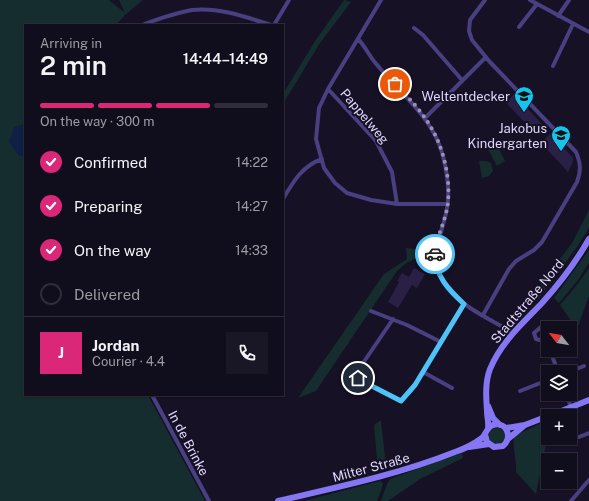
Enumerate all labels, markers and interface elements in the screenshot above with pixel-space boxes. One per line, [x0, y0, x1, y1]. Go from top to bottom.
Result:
text: Arriving in [40, 36, 102, 51]
text: 2 min [40, 50, 107, 81]
text: 14:44–14:49 [183, 50, 268, 67]
pin [378, 67, 412, 101]
icon: bag [384, 73, 406, 95]
school or university icon: Weltentdecker [513, 85, 535, 113]
street label: Pappelweg [337, 86, 392, 147]
place label: Weltentdecker [421, 89, 510, 104]
text: On the way · 300 m [40, 114, 154, 129]
place label: Jakobus Kindergarten [468, 121, 547, 151]
school or university icon: Jakobus Kindergarten [550, 124, 572, 152]
icon: check [40, 151, 62, 173]
text: Confirmed [74, 154, 147, 171]
text: 14:22 [236, 155, 268, 170]
icon: check [40, 195, 62, 217]
text: Preparing [74, 198, 143, 215]
text: 14:27 [236, 199, 268, 214]
courier [415, 234, 455, 274]
icon: check [40, 239, 62, 261]
text: On the way [74, 242, 151, 259]
text: 14:33 [235, 243, 268, 258]
icon: car [424, 243, 446, 265]
street label: Stadtstraße Nord [488, 256, 567, 346]
text: Delivered [74, 286, 140, 303]
north arrow [541, 321, 577, 357]
map controls [541, 321, 577, 489]
button: phone [226, 332, 268, 374]
text: Jordan [92, 337, 139, 354]
text: J [58, 344, 64, 361]
text: Courier · 4.4 [92, 354, 165, 369]
pin [341, 361, 375, 395]
button: layers [541, 365, 577, 401]
icon: home [347, 367, 369, 389]
street label: In de Brinke [165, 408, 212, 478]
button: + [541, 409, 577, 445]
street label: Milter Straße [331, 450, 411, 485]
button: − [541, 453, 577, 489]

